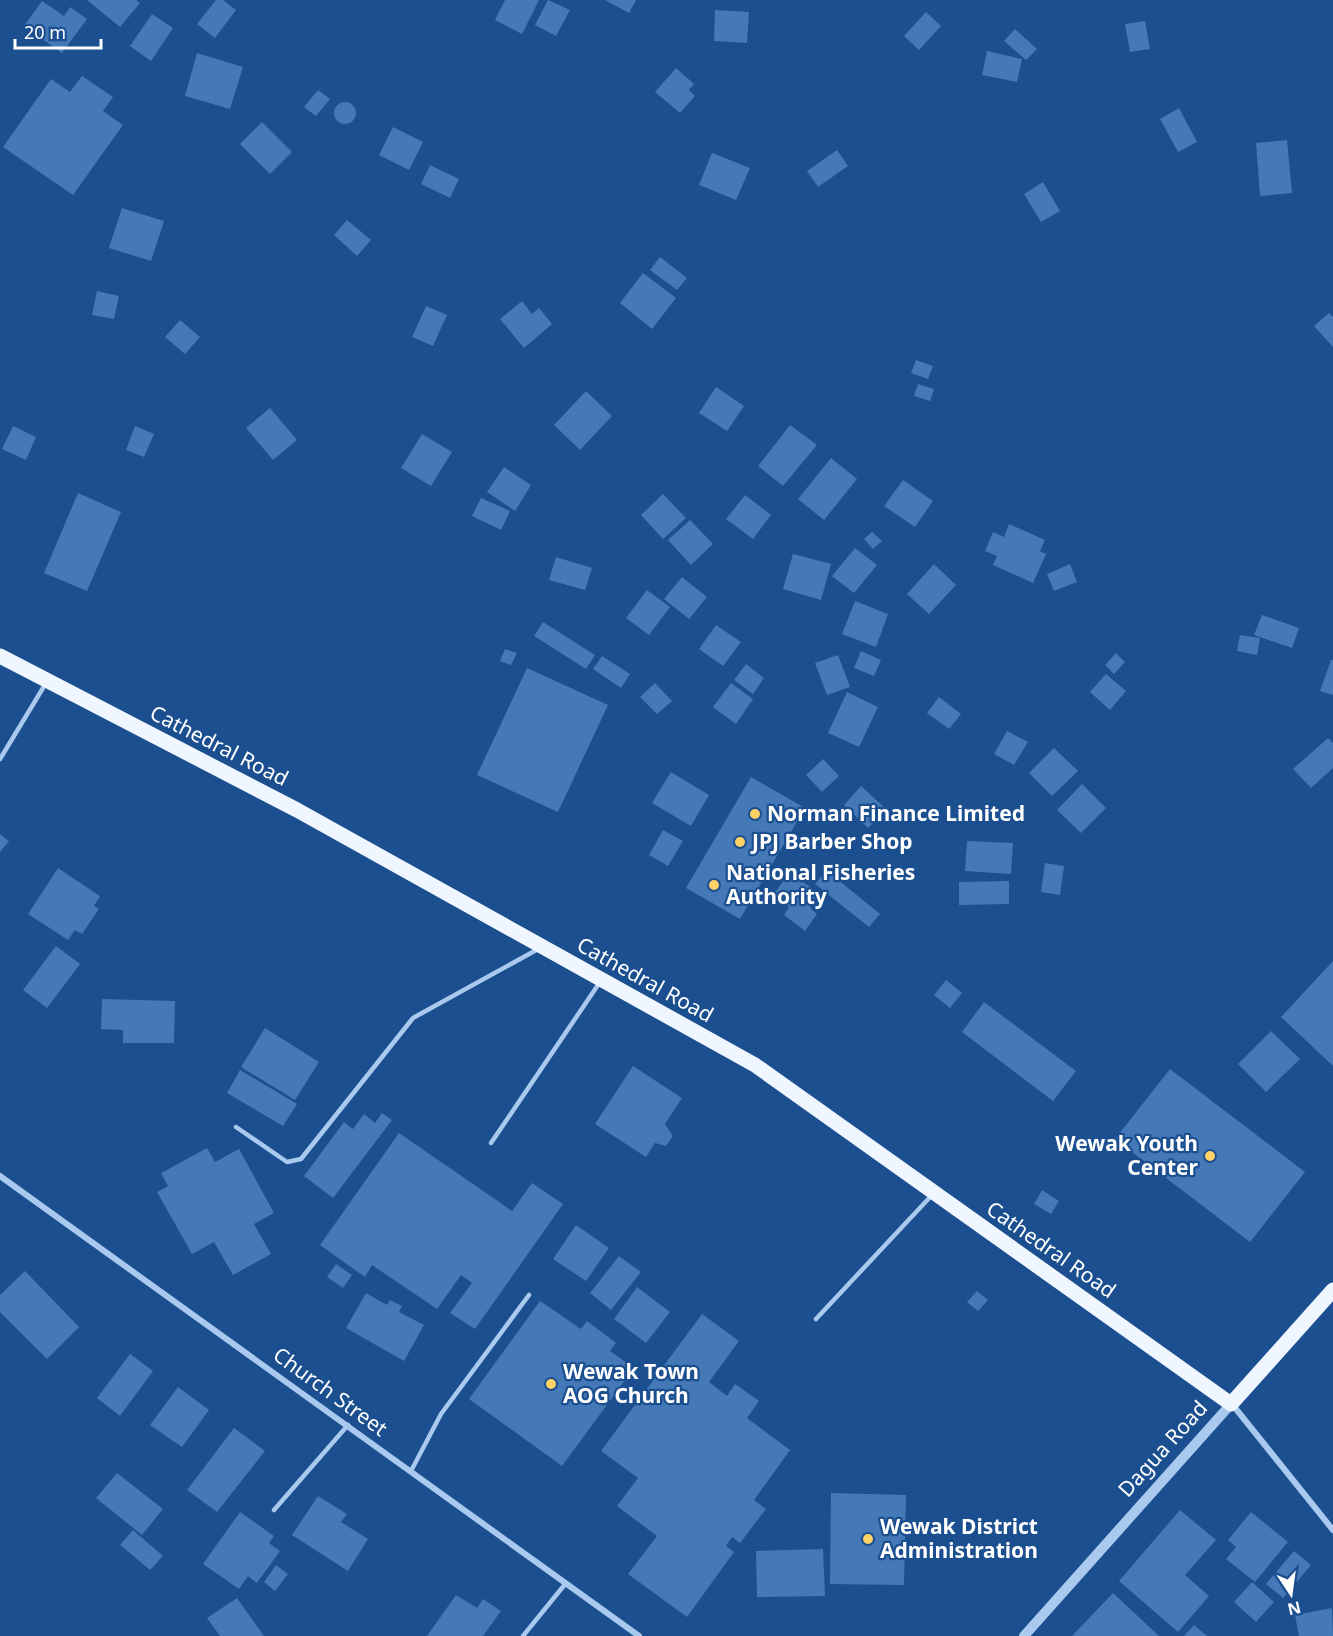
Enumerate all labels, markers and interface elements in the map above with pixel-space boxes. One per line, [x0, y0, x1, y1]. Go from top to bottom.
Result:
scale bar [15, 12, 100, 50]
text: 20 m [24, 20, 66, 44]
street label: Cathedral Road [145, 698, 293, 792]
place label: Norman Finance Limited [767, 799, 1025, 827]
marker: Norman Finance Limited [748, 807, 762, 821]
place label: JPJ Barber Shop [750, 827, 913, 855]
marker: JPJ Barber Shop [733, 835, 747, 849]
place label: National Fisheries Authority [726, 858, 915, 910]
marker: National Fisheries Authority [707, 878, 721, 892]
street label: Cathedral Road [572, 930, 719, 1028]
place label: Wewak Youth Center [1055, 1129, 1199, 1181]
marker: Wewak Youth Center [1203, 1149, 1217, 1163]
street label: Cathedral Road [981, 1194, 1122, 1304]
street label: Church Street [268, 1340, 394, 1442]
place label: Wewak Town AOG Church [563, 1357, 699, 1409]
marker: Wewak Town AOG Church [544, 1377, 558, 1391]
street label: Dagua Road [1111, 1394, 1213, 1503]
place label: Wewak District Administration [880, 1512, 1038, 1564]
marker: Wewak District Administration [861, 1532, 875, 1546]
north arrow [1261, 1564, 1321, 1624]
text: N [1286, 1596, 1303, 1621]

